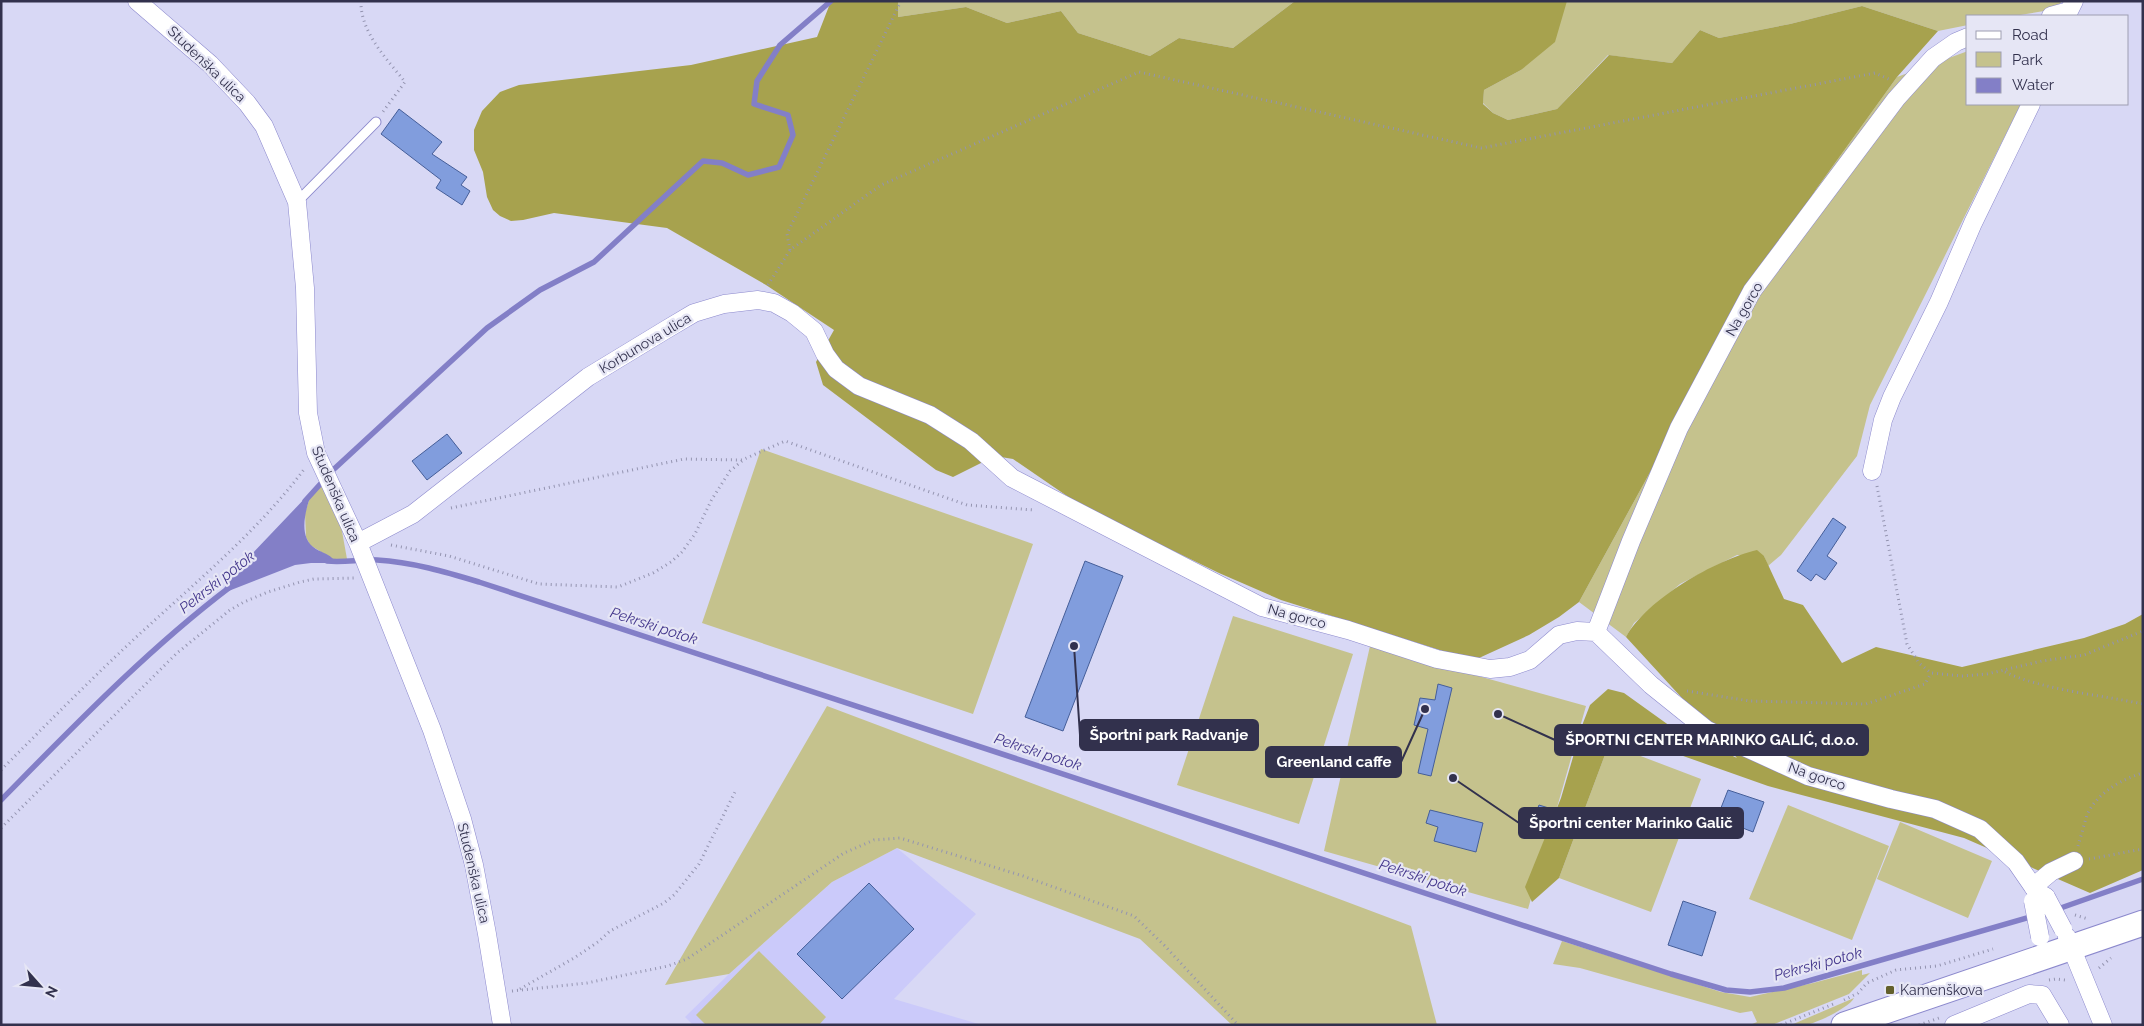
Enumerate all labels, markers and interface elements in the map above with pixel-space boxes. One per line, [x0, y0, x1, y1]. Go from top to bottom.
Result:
legend [1966, 15, 2129, 105]
street label: Studenška ulica [165, 23, 249, 105]
text: Road [2012, 26, 2048, 44]
text: Park [2012, 51, 2043, 69]
text: Water [2012, 76, 2055, 94]
street label: Na gorco [1722, 279, 1766, 339]
street label: Korbunova ulica [596, 309, 694, 377]
street label: Studenška ulica [309, 444, 363, 544]
water label: Pekrski potok [176, 547, 258, 617]
street label: Na gorco [1266, 601, 1328, 631]
water label: Pekrski potok [608, 603, 700, 649]
callout: Športni park Radvanje [1080, 720, 1258, 750]
callout: ŠPORTNI CENTER MARINKO GALIĆ, d.o.o. [1555, 725, 1868, 755]
text: Športni park Radvanje [1090, 726, 1248, 744]
water label: Pekrski potok [992, 729, 1084, 775]
text: ŠPORTNI CENTER MARINKO GALIĆ, d.o.o. [1566, 731, 1858, 749]
callout: Greenland caffe [1266, 747, 1401, 777]
text: Greenland caffe [1277, 753, 1391, 771]
street label: Na gorco [1786, 759, 1848, 793]
callout: Športni center Marinko Galič [1519, 808, 1743, 838]
text: Športni center Marinko Galič [1529, 814, 1733, 832]
street label: Studenška ulica [455, 821, 493, 925]
water label: Pekrski potok [1377, 855, 1469, 901]
water label: Pekrski potok [1772, 944, 1864, 984]
north arrow [15, 961, 65, 1011]
place label: Kamenškova [1900, 982, 1983, 998]
text: N [42, 984, 61, 1000]
marker: Kamenškova [1884, 984, 1896, 996]

